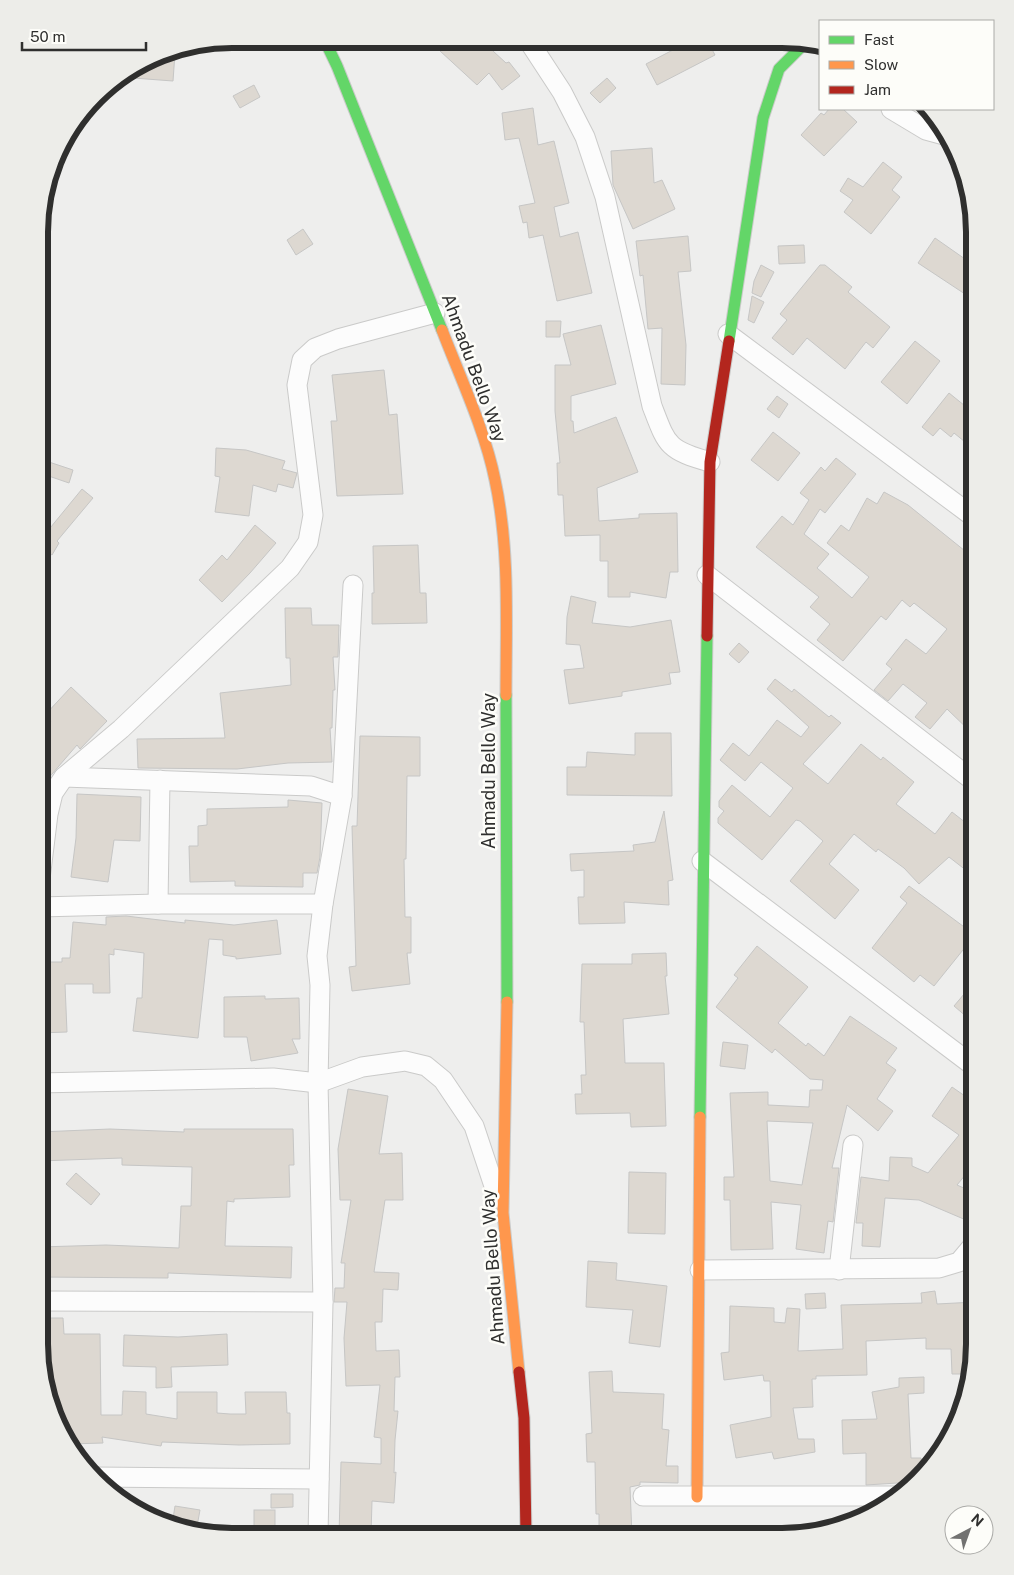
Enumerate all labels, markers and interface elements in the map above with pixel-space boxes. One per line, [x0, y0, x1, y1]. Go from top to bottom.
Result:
scale bar [22, 20, 146, 52]
legend [819, 20, 994, 110]
text: 50 m [30, 28, 65, 45]
text: Fast [864, 31, 894, 48]
text: Slow [864, 56, 899, 73]
text: Jam [864, 81, 891, 98]
street label: Ahmadu Bello Way [438, 291, 511, 445]
street label: Ahmadu Bello Way [478, 692, 499, 849]
street label: Ahmadu Bello Way [477, 1188, 508, 1346]
north arrow [944, 1505, 994, 1555]
text: N [968, 1511, 987, 1530]

